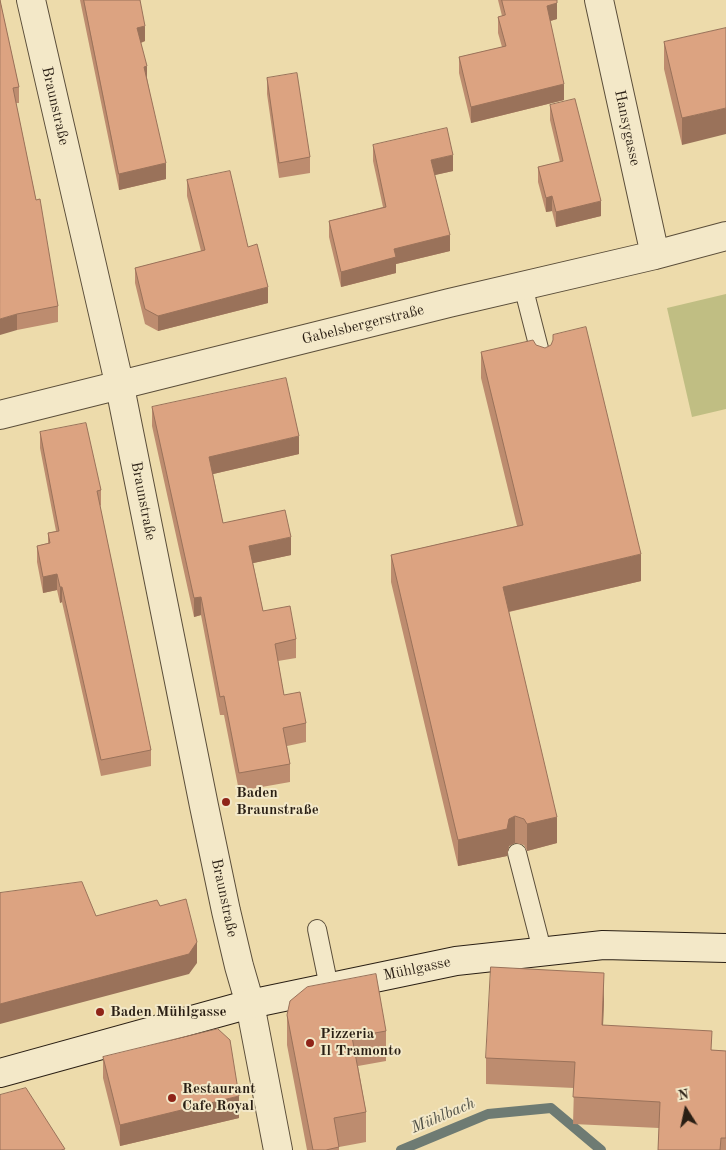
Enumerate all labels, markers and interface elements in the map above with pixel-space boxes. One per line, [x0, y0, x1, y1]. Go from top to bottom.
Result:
street label: Braunstraße [37, 65, 73, 147]
street label: Hansygasse [610, 88, 644, 168]
street label: Gabelsbergerstraße [300, 301, 426, 349]
street label: Braunstraße [127, 460, 159, 542]
place label: Baden Braunstraße [236, 784, 319, 819]
marker: Baden Braunstraße [220, 796, 232, 808]
street label: Braunstraße [207, 857, 241, 939]
street label: Mühlgasse [382, 953, 452, 985]
place label: Baden Mühlgasse [110, 1003, 226, 1021]
marker: Baden Mühlgasse [94, 1006, 106, 1018]
place label: Pizzeria Il Tramonto [320, 1025, 401, 1060]
marker: Pizzeria Il Tramonto [304, 1037, 316, 1049]
place label: Restaurant Cafe Royal [182, 1080, 256, 1115]
north arrow [661, 1085, 711, 1135]
text: N [677, 1087, 690, 1103]
marker: Restaurant Cafe Royal [166, 1092, 178, 1104]
water label: Mühlbach [408, 1094, 478, 1138]

